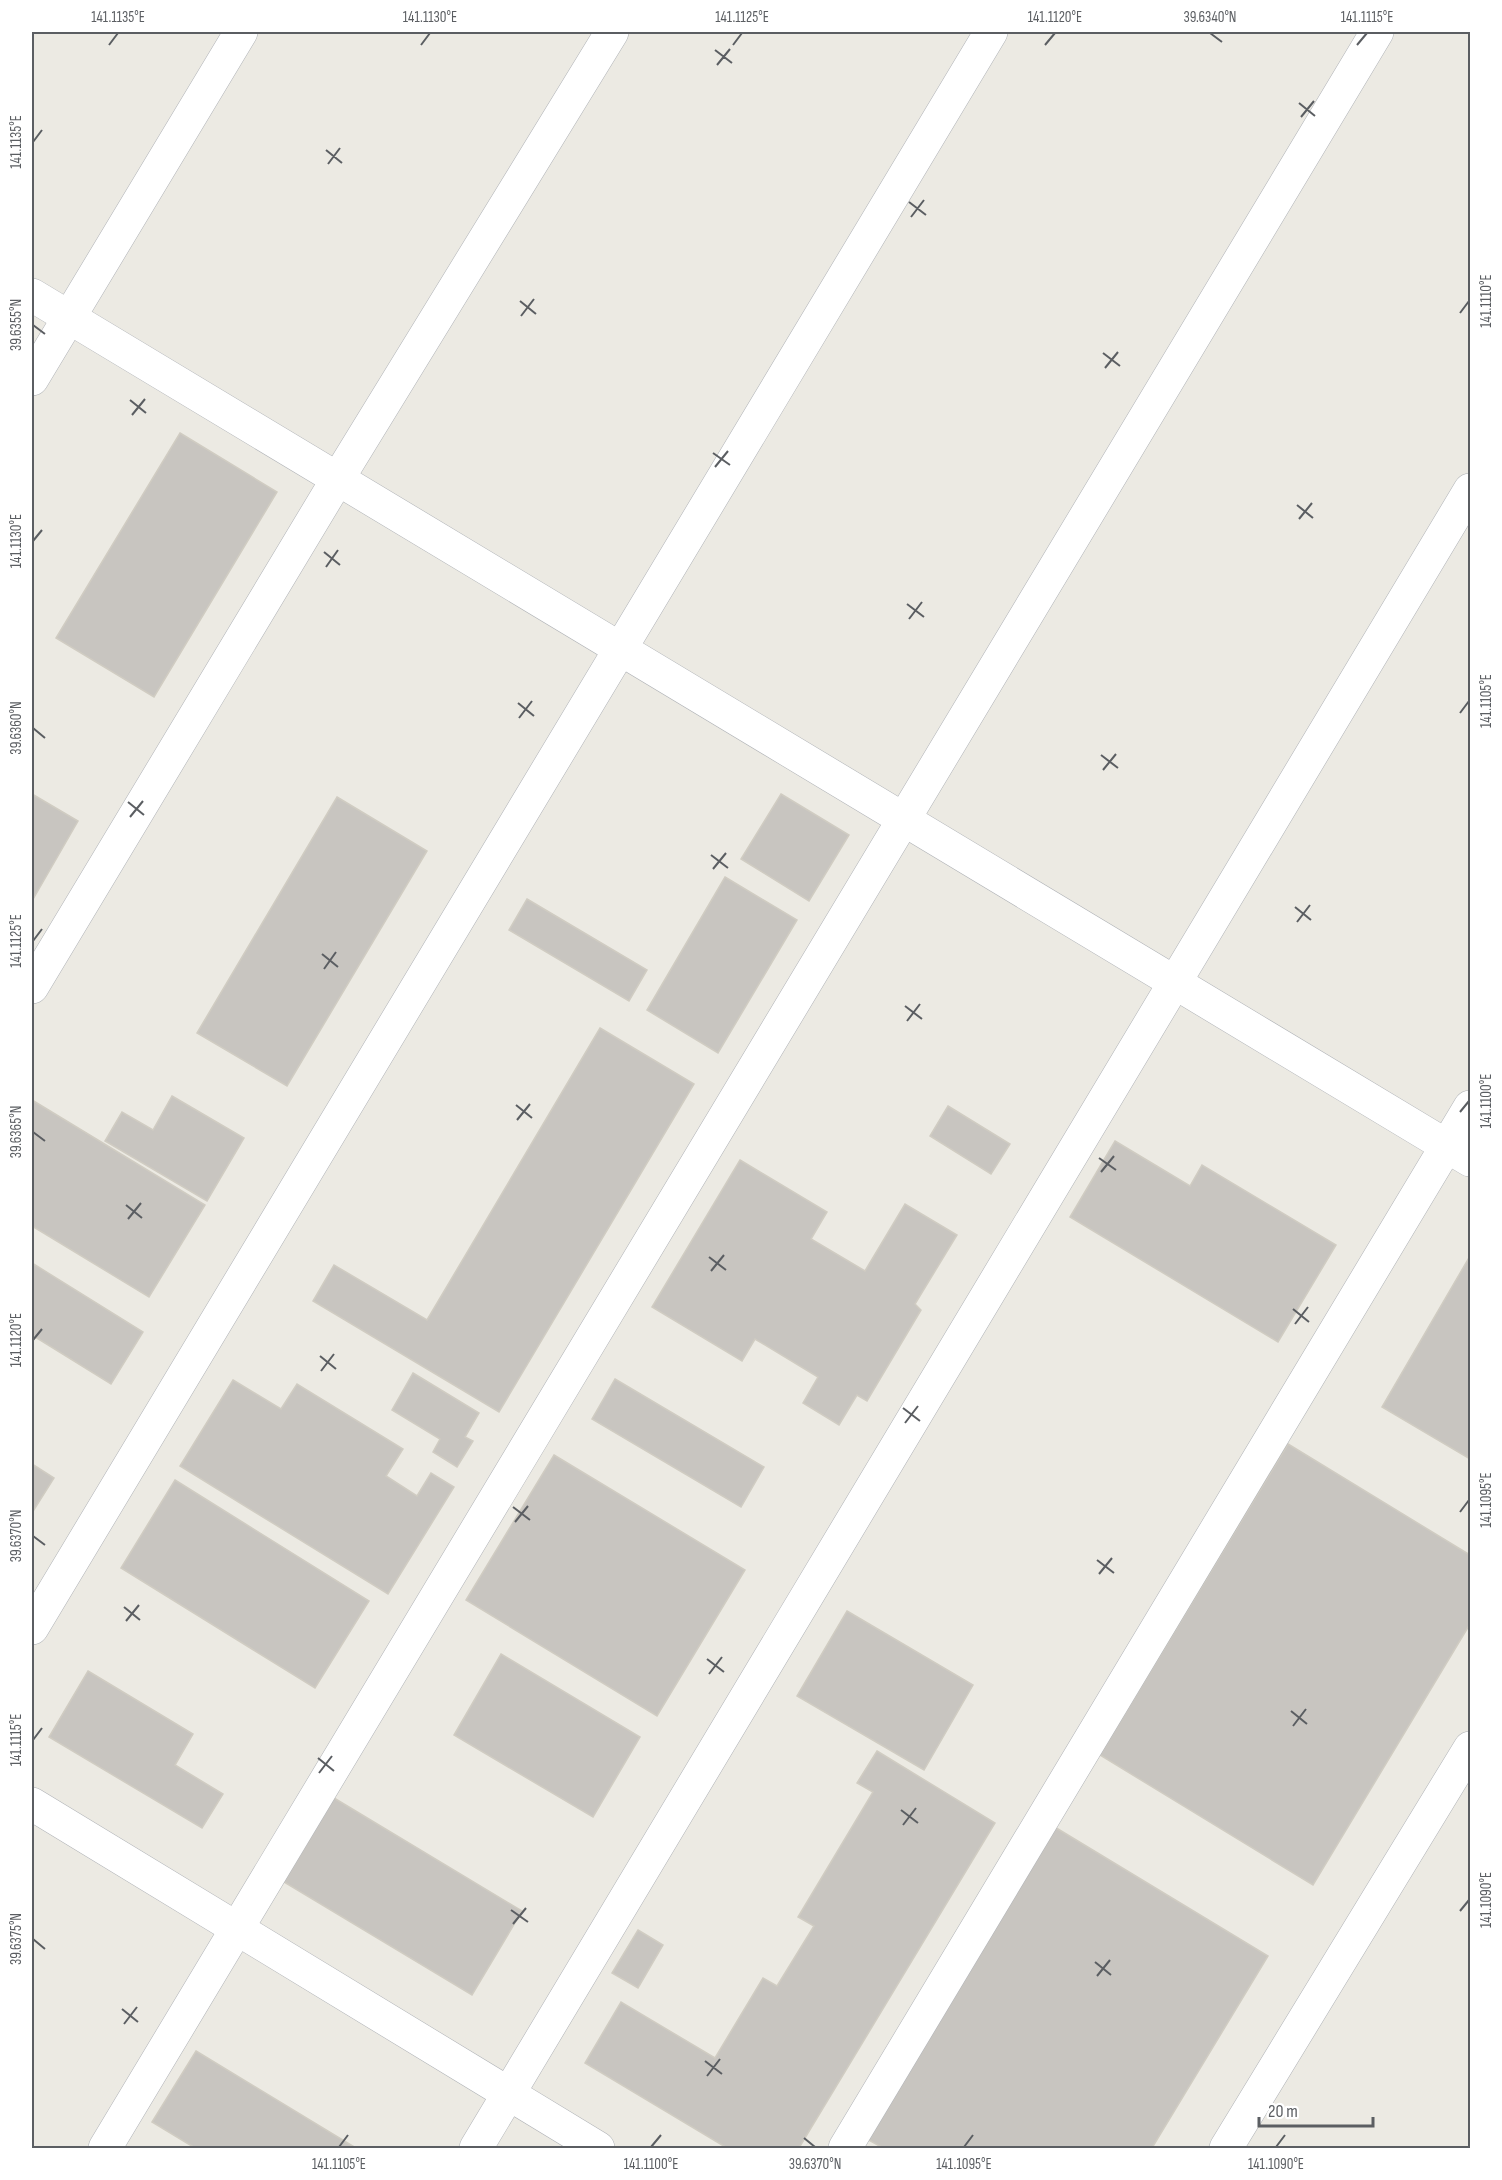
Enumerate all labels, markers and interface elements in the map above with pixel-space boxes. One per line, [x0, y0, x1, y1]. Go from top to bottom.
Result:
text: 141.1135°E [91, 8, 145, 27]
text: 141.1130°E [403, 8, 457, 27]
text: 141.1125°E [715, 8, 769, 27]
text: 141.1120°E [1028, 8, 1082, 27]
text: 39.6340°N [1183, 8, 1237, 27]
text: 141.1115°E [1341, 8, 1393, 27]
text: 141.1135°E [7, 115, 26, 169]
text: 141.1110°E [1477, 274, 1496, 328]
text: 39.6355°N [7, 299, 26, 351]
text: 141.1130°E [7, 514, 26, 568]
text: 141.1105°E [1477, 674, 1496, 728]
text: 39.6360°N [7, 701, 26, 755]
text: 141.1125°E [7, 914, 26, 968]
text: 141.1100°E [1477, 1074, 1496, 1128]
text: 39.6365°N [7, 1106, 26, 1158]
text: 141.1120°E [7, 1313, 26, 1367]
text: 141.1095°E [1477, 1472, 1496, 1528]
text: 39.6370°N [7, 1510, 26, 1562]
text: 141.1115°E [7, 1714, 26, 1766]
text: 141.1090°E [1477, 1872, 1496, 1928]
text: 39.6375°N [7, 1913, 26, 1965]
scale bar [1259, 2090, 1373, 2128]
text: 20 m [1268, 2101, 1298, 2122]
text: 141.1105°E [312, 2155, 366, 2174]
text: 141.1100°E [624, 2155, 678, 2174]
text: 39.6370°N [789, 2155, 841, 2174]
text: 141.1095°E [936, 2155, 992, 2174]
text: 141.1090°E [1248, 2155, 1304, 2174]

